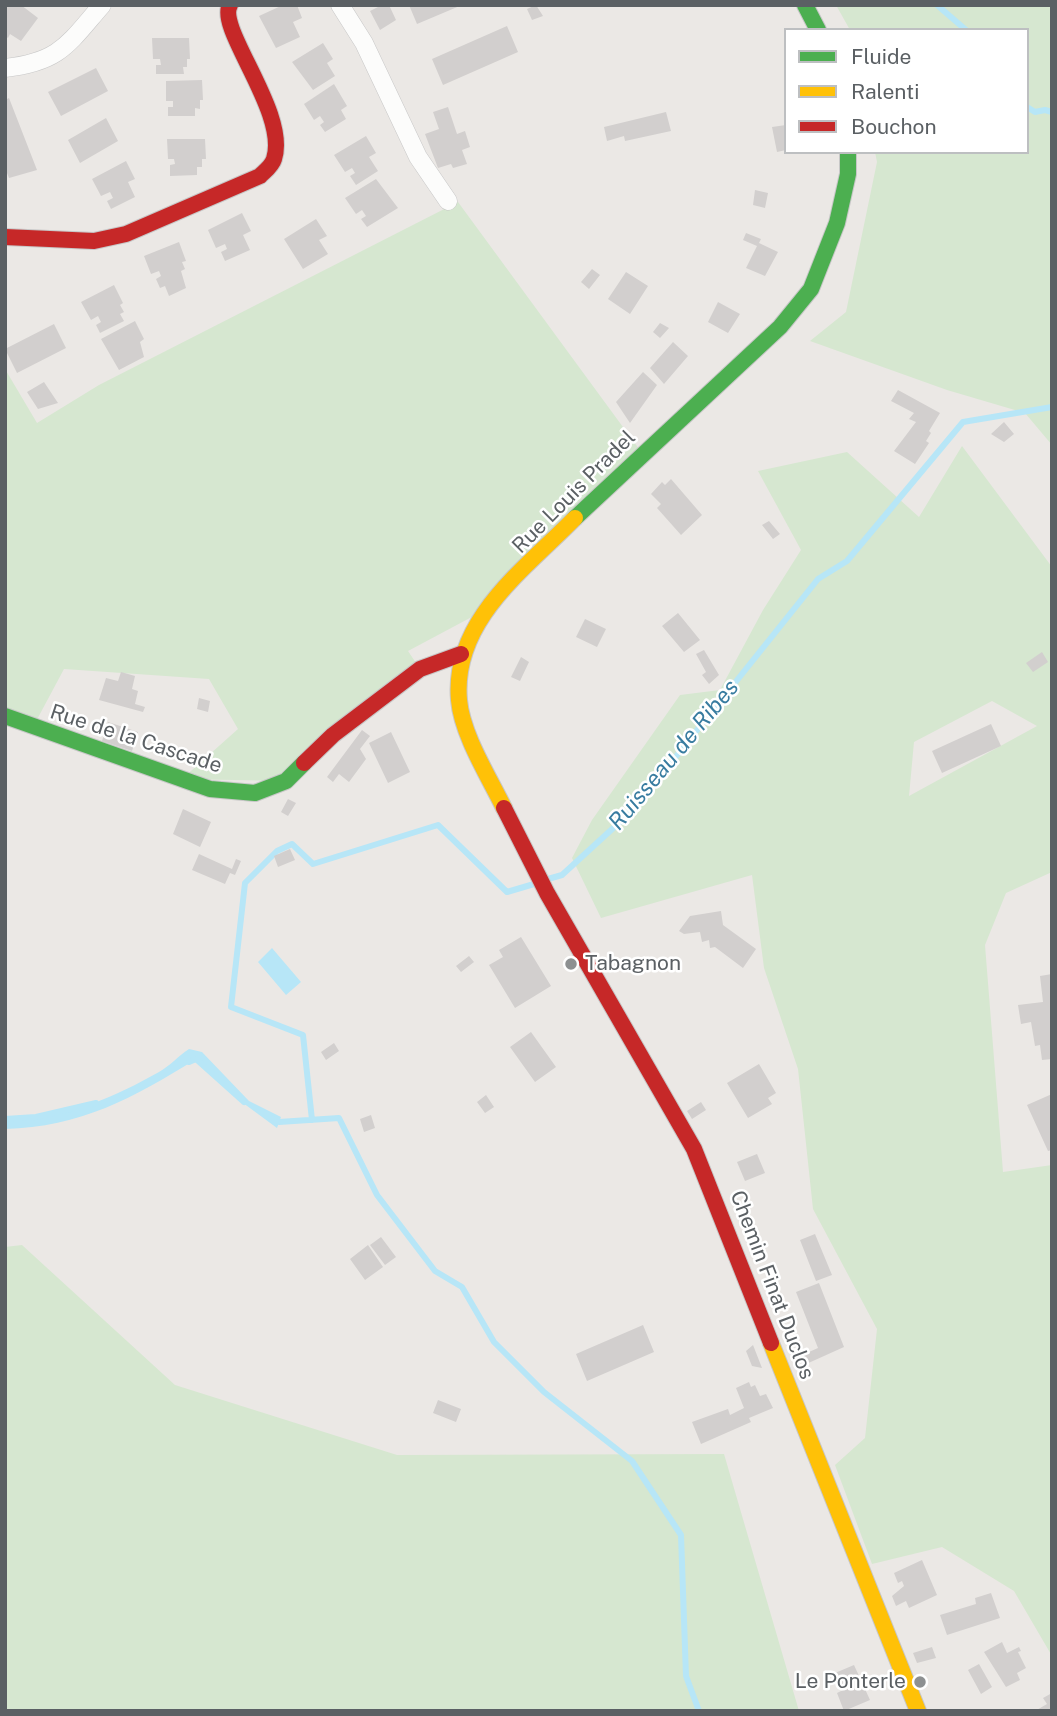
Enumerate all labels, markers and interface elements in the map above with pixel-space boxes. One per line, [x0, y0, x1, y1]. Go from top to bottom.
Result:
legend [784, 28, 1029, 154]
text: Fluide [851, 44, 911, 69]
text: Ralenti [851, 79, 919, 104]
text: Bouchon [851, 114, 937, 139]
street label: Rue Louis Pradel [507, 425, 641, 559]
water label: Ruisseau de Ribes [603, 674, 745, 836]
street label: Rue de la Cascade [47, 699, 225, 779]
place label: Tabagnon [585, 951, 681, 977]
marker: Tabagnon [563, 956, 579, 972]
street label: Chemin Finat Duclos [724, 1187, 820, 1383]
place label: Le Ponterle [795, 1669, 906, 1695]
marker: Le Ponterle [912, 1674, 928, 1690]

